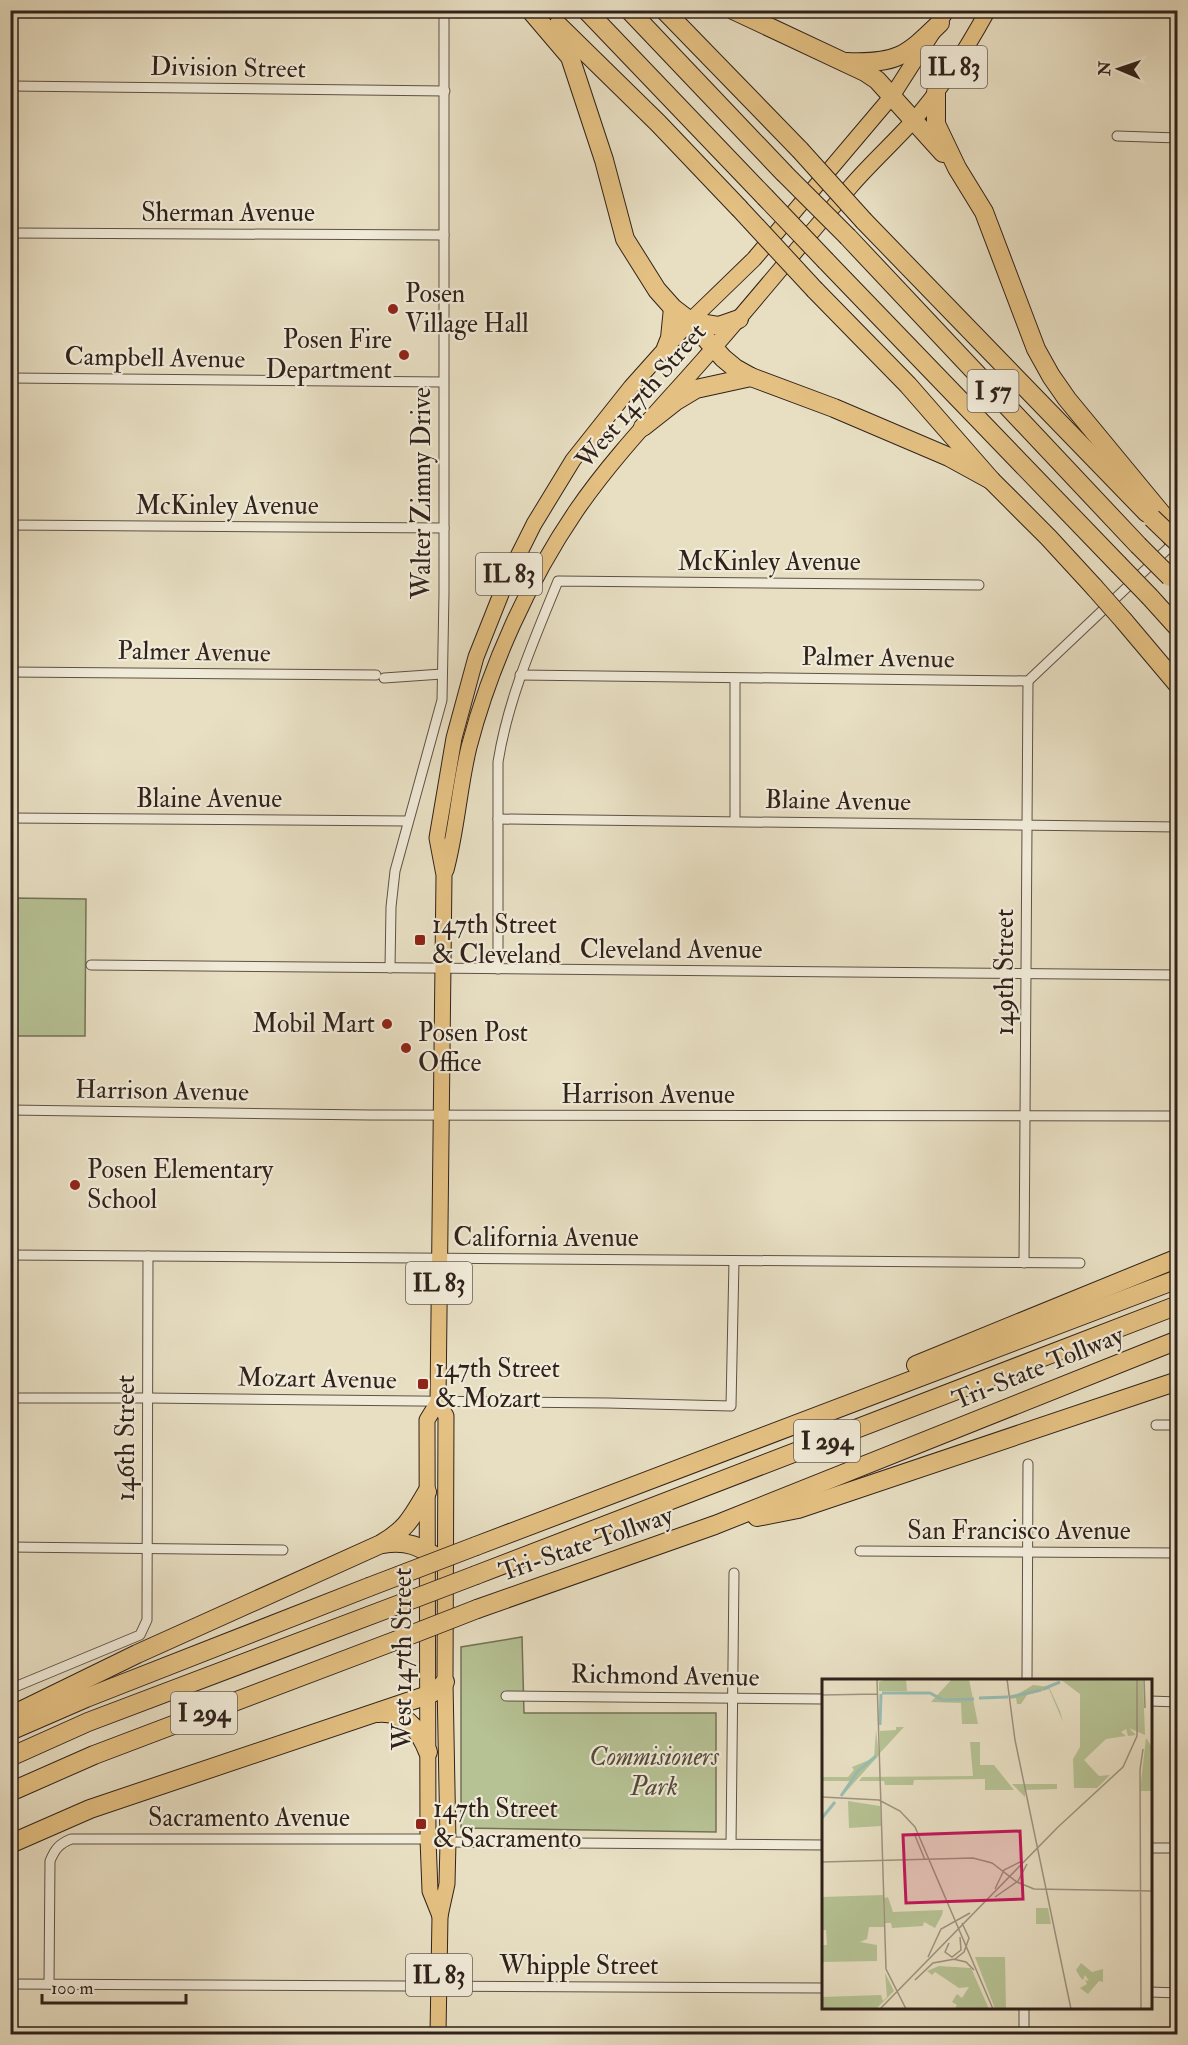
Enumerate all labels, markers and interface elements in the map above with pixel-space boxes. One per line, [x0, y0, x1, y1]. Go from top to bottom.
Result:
north arrow [1089, 39, 1149, 99]
road number: IL 83 [921, 46, 987, 88]
street label: Division Street [150, 51, 306, 85]
text: N [1095, 60, 1115, 77]
street label: Sherman Avenue [141, 197, 315, 229]
place label: Posen Village Hall [405, 278, 529, 340]
marker: Posen Village Hall [386, 302, 400, 316]
street label: West 147th Street [568, 317, 713, 476]
place label: Posen Fire Department [265, 324, 392, 387]
street label: Campbell Avenue [64, 340, 246, 377]
marker: Posen Fire Department [397, 348, 411, 362]
road number: I 57 [968, 370, 1018, 412]
street label: Walter Zimny Drive [406, 387, 438, 600]
street label: McKinley Avenue [135, 490, 319, 522]
street label: McKinley Avenue [677, 546, 861, 578]
road number: IL 83 [476, 553, 542, 595]
street label: Palmer Avenue [117, 635, 271, 669]
street label: Palmer Avenue [801, 641, 955, 675]
street label: Blaine Avenue [136, 783, 282, 815]
street label: Blaine Avenue [765, 784, 912, 818]
place label: 147th Street & Cleveland [432, 909, 561, 971]
street label: 149th Street [989, 909, 1021, 1035]
marker: 147th Street & Cleveland [413, 933, 427, 947]
street label: Cleveland Avenue [580, 934, 762, 966]
place label: Mobil Mart [252, 1008, 375, 1040]
marker: Mobil Mart [380, 1017, 394, 1031]
place label: Posen Post Office [418, 1017, 528, 1079]
marker: Posen Post Office [399, 1041, 413, 1055]
street label: Harrison Avenue [75, 1073, 249, 1109]
street label: Harrison Avenue [561, 1079, 735, 1111]
place label: Posen Elementary School [87, 1154, 274, 1216]
marker: Posen Elementary School [68, 1178, 82, 1192]
street label: California Avenue [453, 1222, 639, 1254]
road number: IL 83 [406, 1262, 472, 1304]
street label: Tri-State Tollway [948, 1319, 1129, 1417]
place label: 147th Street & Mozart [435, 1353, 560, 1415]
street label: Mozart Avenue [237, 1362, 397, 1396]
street label: 146th Street [110, 1375, 142, 1501]
marker: 147th Street & Mozart [416, 1377, 430, 1391]
road number: I 294 [794, 1420, 860, 1462]
street label: Tri-State Tollway [495, 1499, 678, 1589]
street label: San Francisco Avenue [907, 1515, 1131, 1547]
street label: West 147th Street [387, 1568, 419, 1751]
street label: Richmond Avenue [570, 1658, 760, 1694]
inset map [822, 1679, 1152, 2009]
road number: I 294 [171, 1692, 237, 1734]
park label: Commisioners Park [589, 1741, 720, 1803]
place label: 147th Street & Sacramento [433, 1793, 581, 1855]
street label: Sacramento Avenue [148, 1802, 350, 1834]
marker: 147th Street & Sacramento [414, 1817, 428, 1831]
street label: Whipple Street [499, 1950, 658, 1983]
road number: IL 83 [406, 1954, 472, 1996]
scale bar [42, 1967, 186, 2005]
text: 100 m [51, 1977, 94, 2000]

